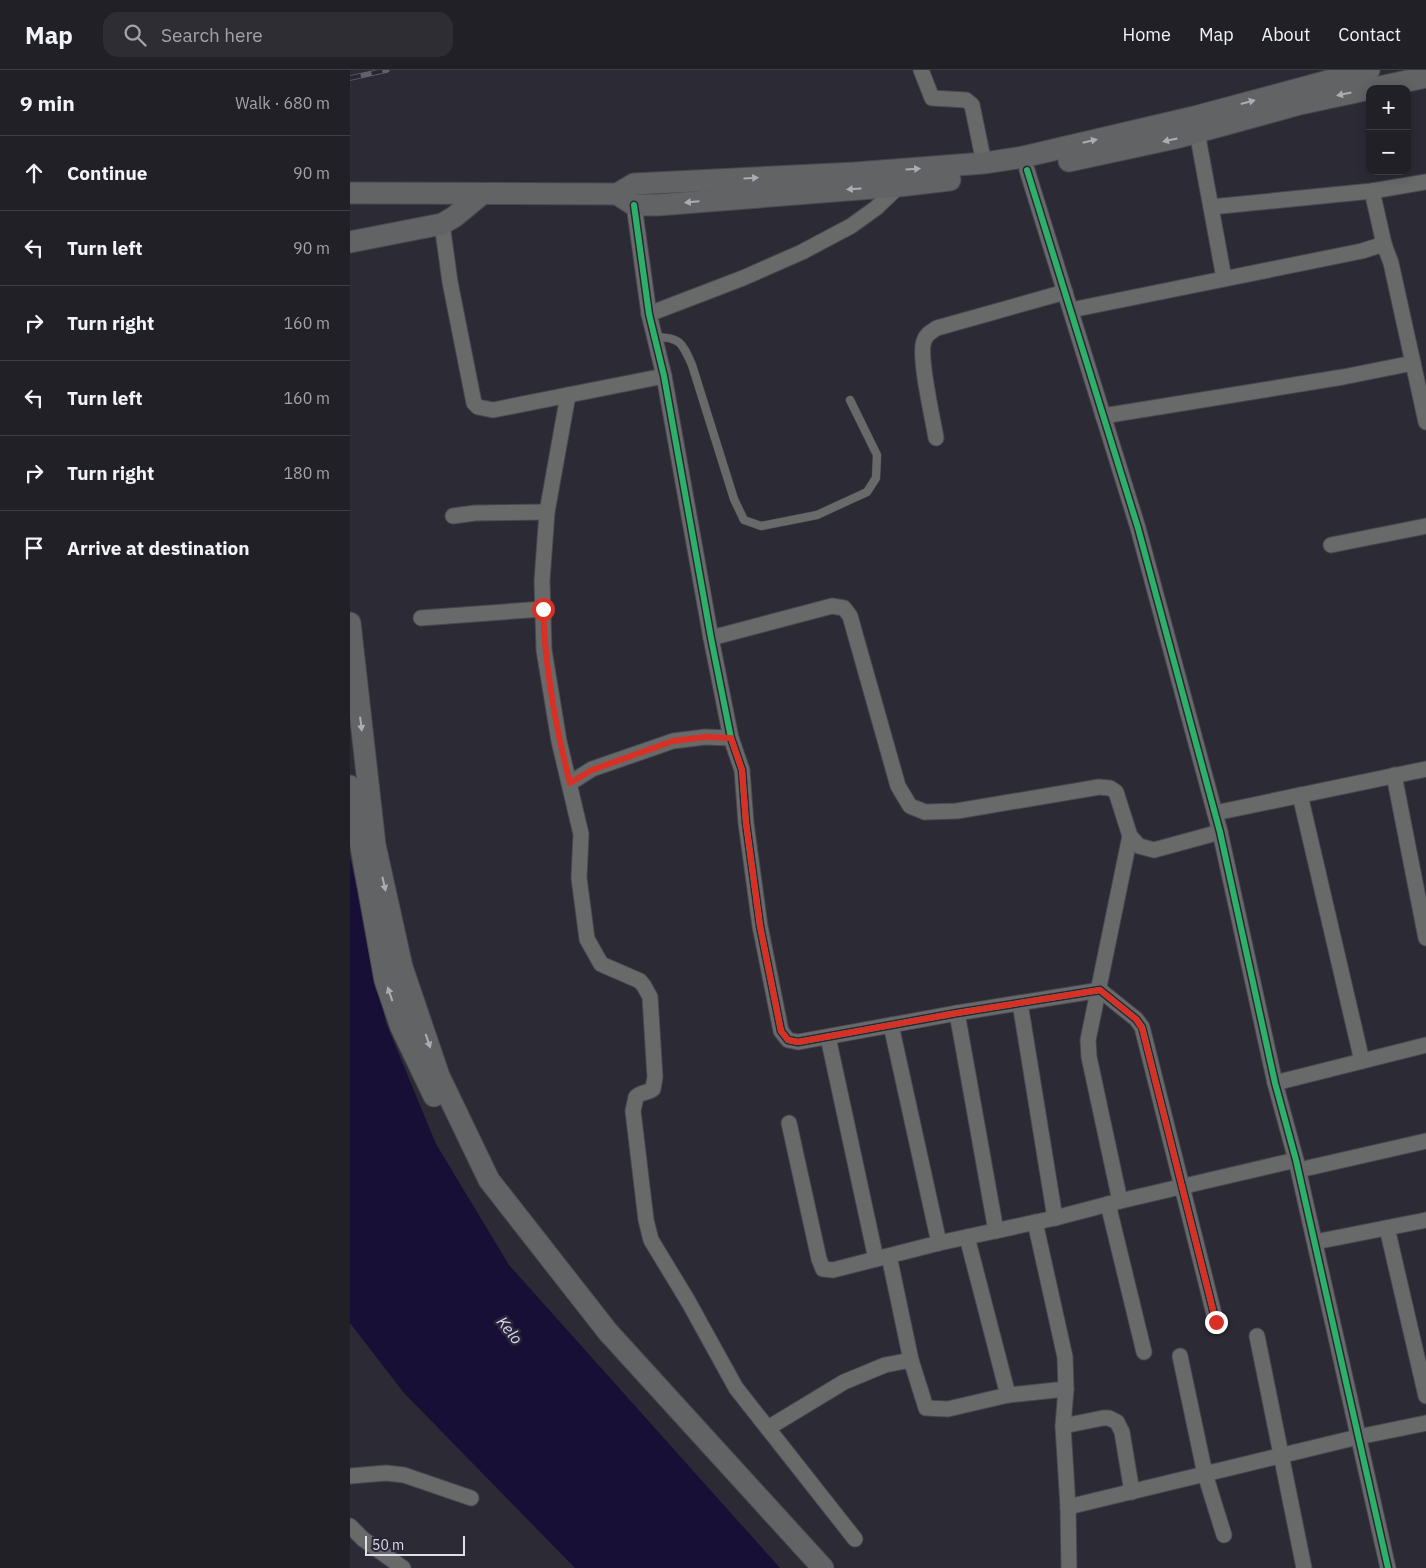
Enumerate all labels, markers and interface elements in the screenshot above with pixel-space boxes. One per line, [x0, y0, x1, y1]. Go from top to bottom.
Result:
search box [103, 12, 453, 57]
text: Map [25, 19, 73, 51]
icon: search [121, 21, 149, 49]
text: Search here [161, 23, 263, 47]
text: Home [1123, 23, 1171, 46]
text: Map [1199, 23, 1234, 46]
text: About [1262, 23, 1310, 46]
text: Contact [1338, 23, 1401, 46]
map controls [1366, 85, 1411, 175]
button: + [1366, 85, 1411, 130]
text: 9 min [20, 89, 75, 117]
one-way arrow [1337, 90, 1352, 98]
text: Walk · 680 m [235, 93, 330, 113]
one-way arrow [1241, 98, 1256, 106]
button: − [1366, 130, 1411, 175]
one-way arrow [1162, 136, 1178, 144]
one-way arrow [1083, 137, 1098, 145]
icon: ahead [20, 159, 48, 187]
text: Continue [67, 161, 147, 185]
text: 90 m [293, 163, 330, 183]
one-way arrow [905, 165, 921, 173]
one-way arrow [743, 174, 759, 182]
one-way arrow [846, 186, 862, 194]
one-way arrow [684, 199, 700, 207]
icon: left [20, 234, 48, 262]
text: Turn left [67, 236, 143, 260]
text: 90 m [293, 238, 330, 258]
icon: right [20, 309, 48, 337]
text: Turn right [67, 311, 154, 335]
text: 160 m [283, 313, 330, 333]
icon: left [20, 384, 48, 412]
text: Turn left [67, 386, 143, 410]
text: 160 m [283, 388, 330, 408]
icon: right [20, 459, 48, 487]
text: Turn right [67, 461, 154, 485]
text: 180 m [283, 463, 330, 483]
icon: arrive [20, 534, 48, 562]
text: Arrive at destination [67, 536, 250, 560]
route start [532, 598, 555, 621]
one-way arrow [357, 716, 365, 732]
one-way arrow [380, 877, 388, 892]
one-way arrow [386, 987, 393, 1002]
one-way arrow [424, 1033, 432, 1048]
route end [1205, 1311, 1228, 1334]
water label: Kelo [493, 1312, 527, 1348]
scale bar [365, 1533, 465, 1556]
text: 50 m [372, 1536, 404, 1554]

